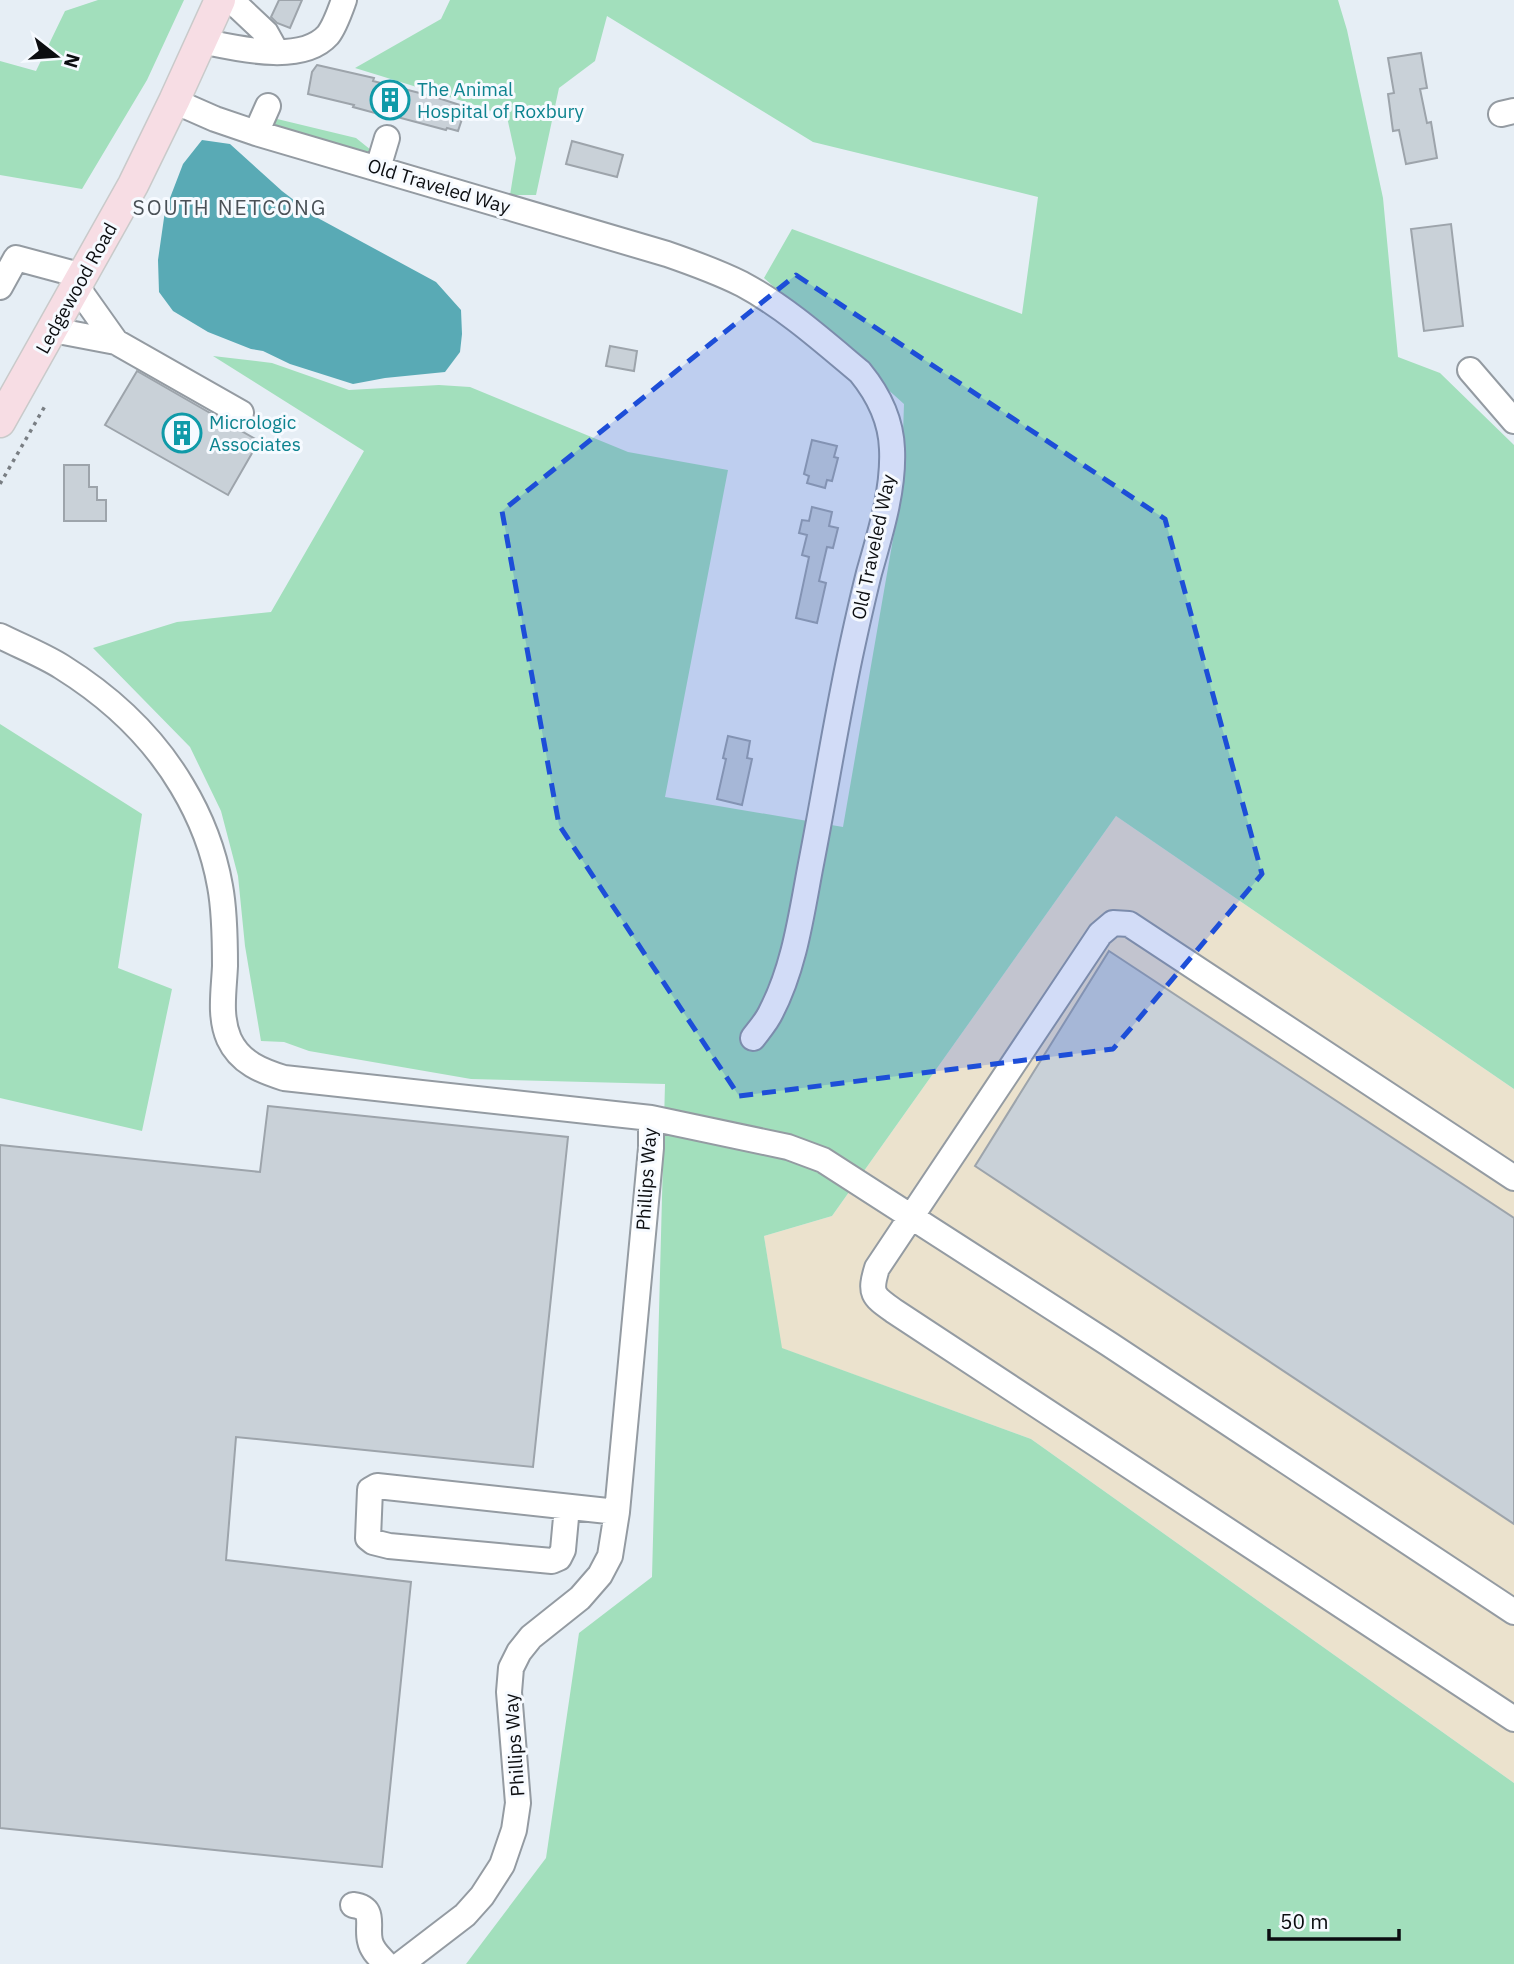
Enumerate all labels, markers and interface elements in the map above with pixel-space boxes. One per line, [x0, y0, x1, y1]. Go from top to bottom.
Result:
north arrow [21, 21, 91, 91]
text: N [59, 51, 86, 71]
place label: The Animal Hospital of Roxbury [417, 77, 585, 123]
building icon: The Animal Hospital of Roxbury [369, 79, 411, 121]
street label: Old Traveled Way [365, 153, 514, 219]
district label: SOUTH NETCONG [133, 193, 327, 221]
street label: Ledgewood Road [30, 218, 122, 358]
place label: Micrologic Associates [209, 410, 301, 456]
building icon: Micrologic Associates [161, 412, 203, 454]
street label: Old Traveled Way [846, 472, 900, 622]
street label: Phillips Way [630, 1126, 662, 1231]
street label: Phillips Way [498, 1692, 530, 1797]
scale bar [1269, 1898, 1398, 1942]
text: 50 m [1280, 1907, 1329, 1935]

